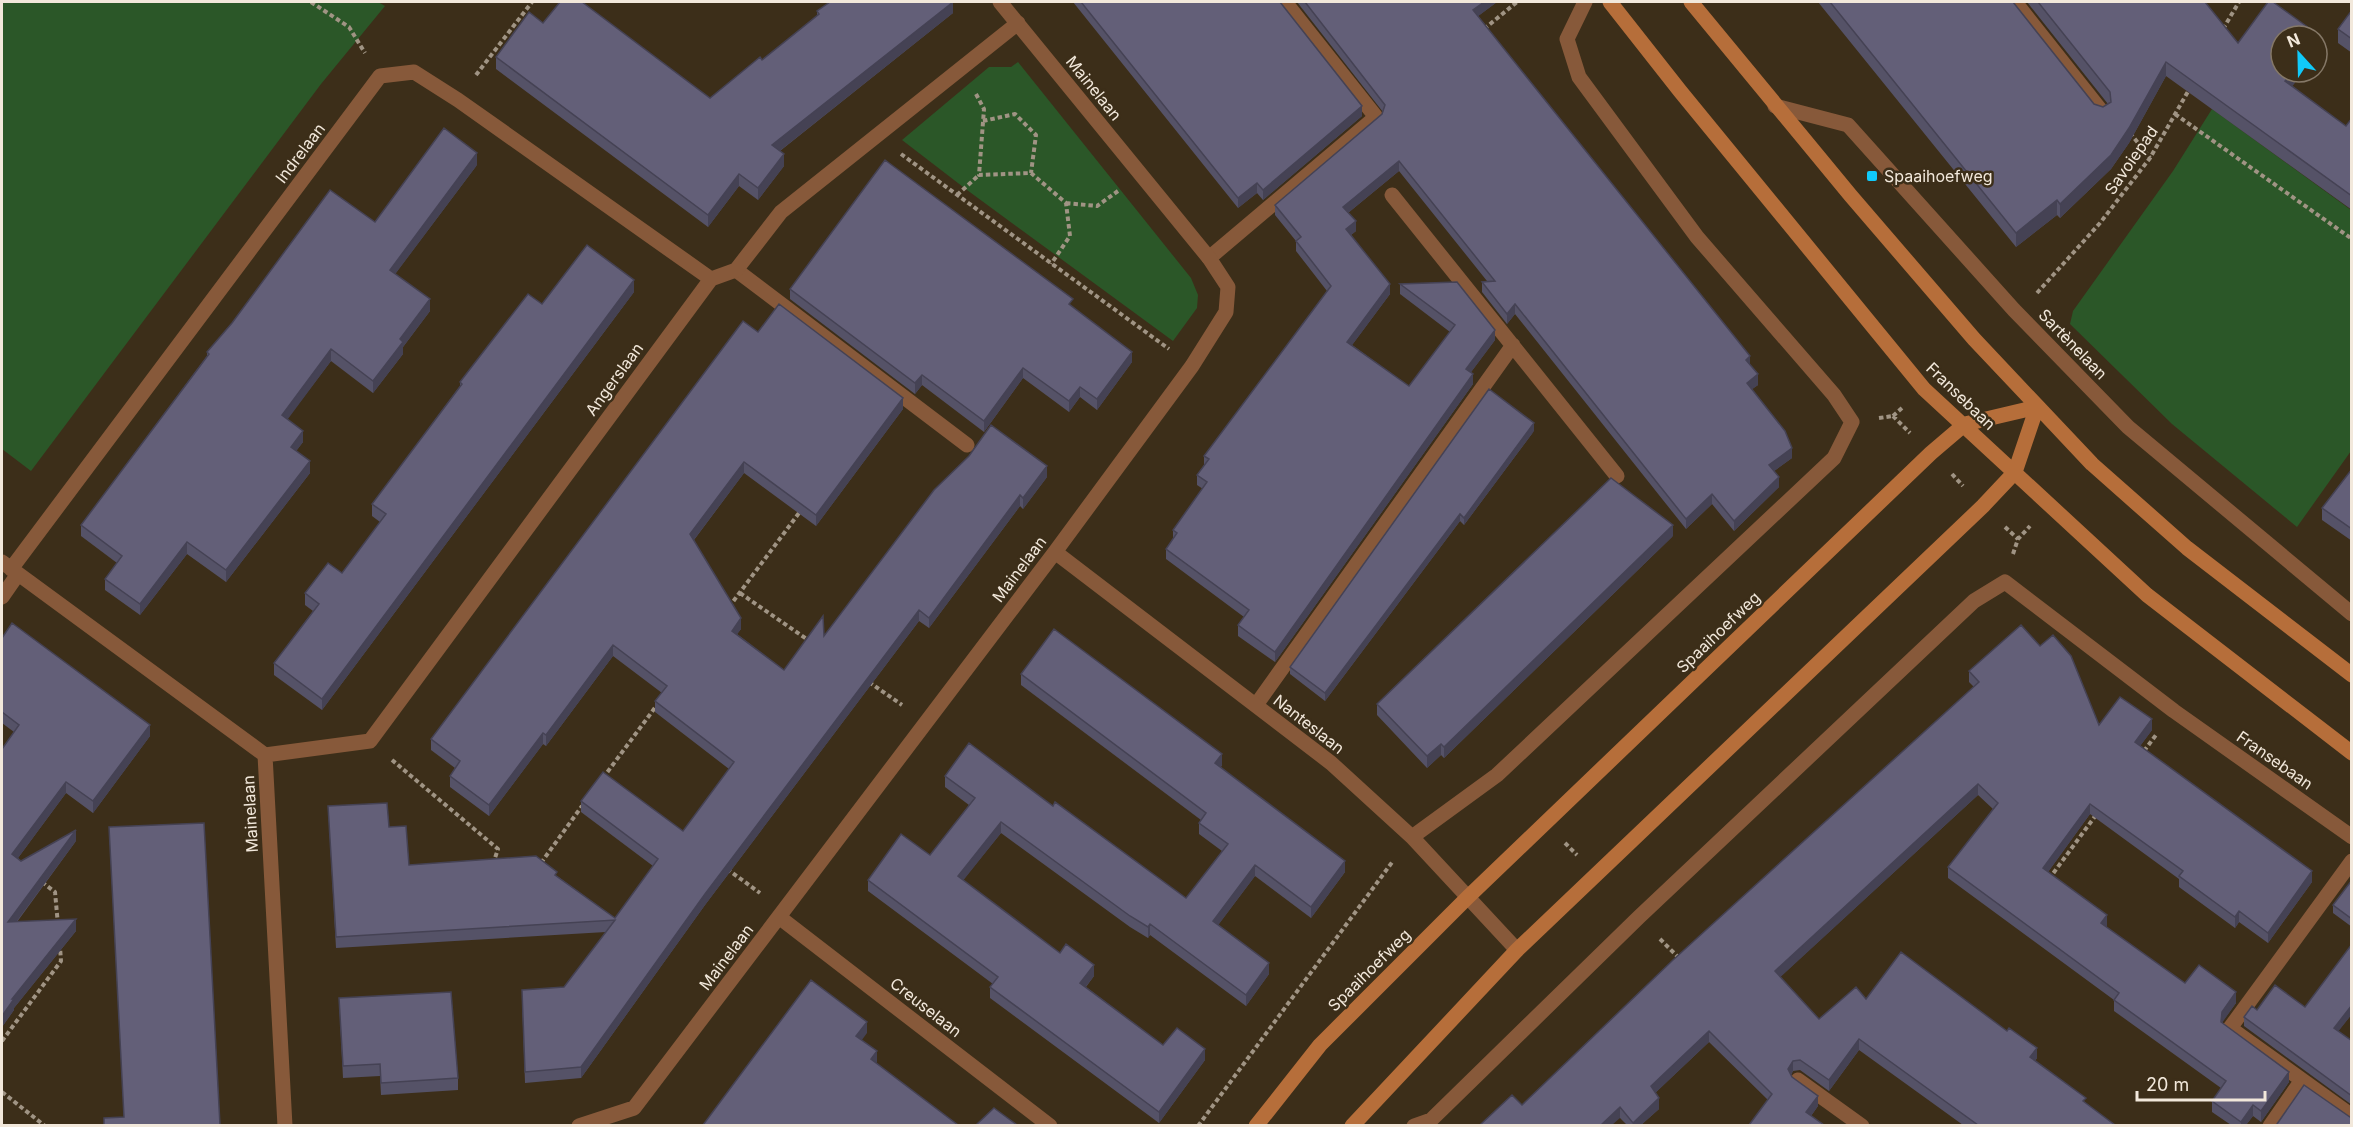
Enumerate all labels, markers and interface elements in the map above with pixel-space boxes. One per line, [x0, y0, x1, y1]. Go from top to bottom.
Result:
north arrow [2269, 24, 2329, 84]
text: N [2284, 29, 2303, 52]
street label: Mainelaan [1062, 52, 1126, 124]
street label: Indrelaan [271, 119, 329, 187]
street label: Savoiepad [2100, 122, 2162, 198]
place label: Spaaihoefweg [1884, 166, 1993, 186]
marker: Spaaihoefweg [1865, 169, 1879, 183]
street label: Sartènelaan [2035, 305, 2111, 383]
street label: Angerslaan [581, 339, 647, 419]
street label: Fransebaan [1922, 358, 2000, 434]
street label: Mainelaan [988, 532, 1050, 606]
street label: Spaaihoefweg [1672, 587, 1764, 677]
street label: Nanteslaan [1269, 690, 1349, 758]
street label: Fransebaan [2233, 726, 2317, 794]
street label: Mainelaan [238, 775, 262, 853]
street label: Mainelaan [695, 920, 757, 994]
street label: Spaaihoefweg [1324, 925, 1414, 1015]
street label: Creuselaan [886, 973, 966, 1041]
scale bar [2137, 1064, 2264, 1102]
text: 20 m [2146, 1074, 2189, 1095]

